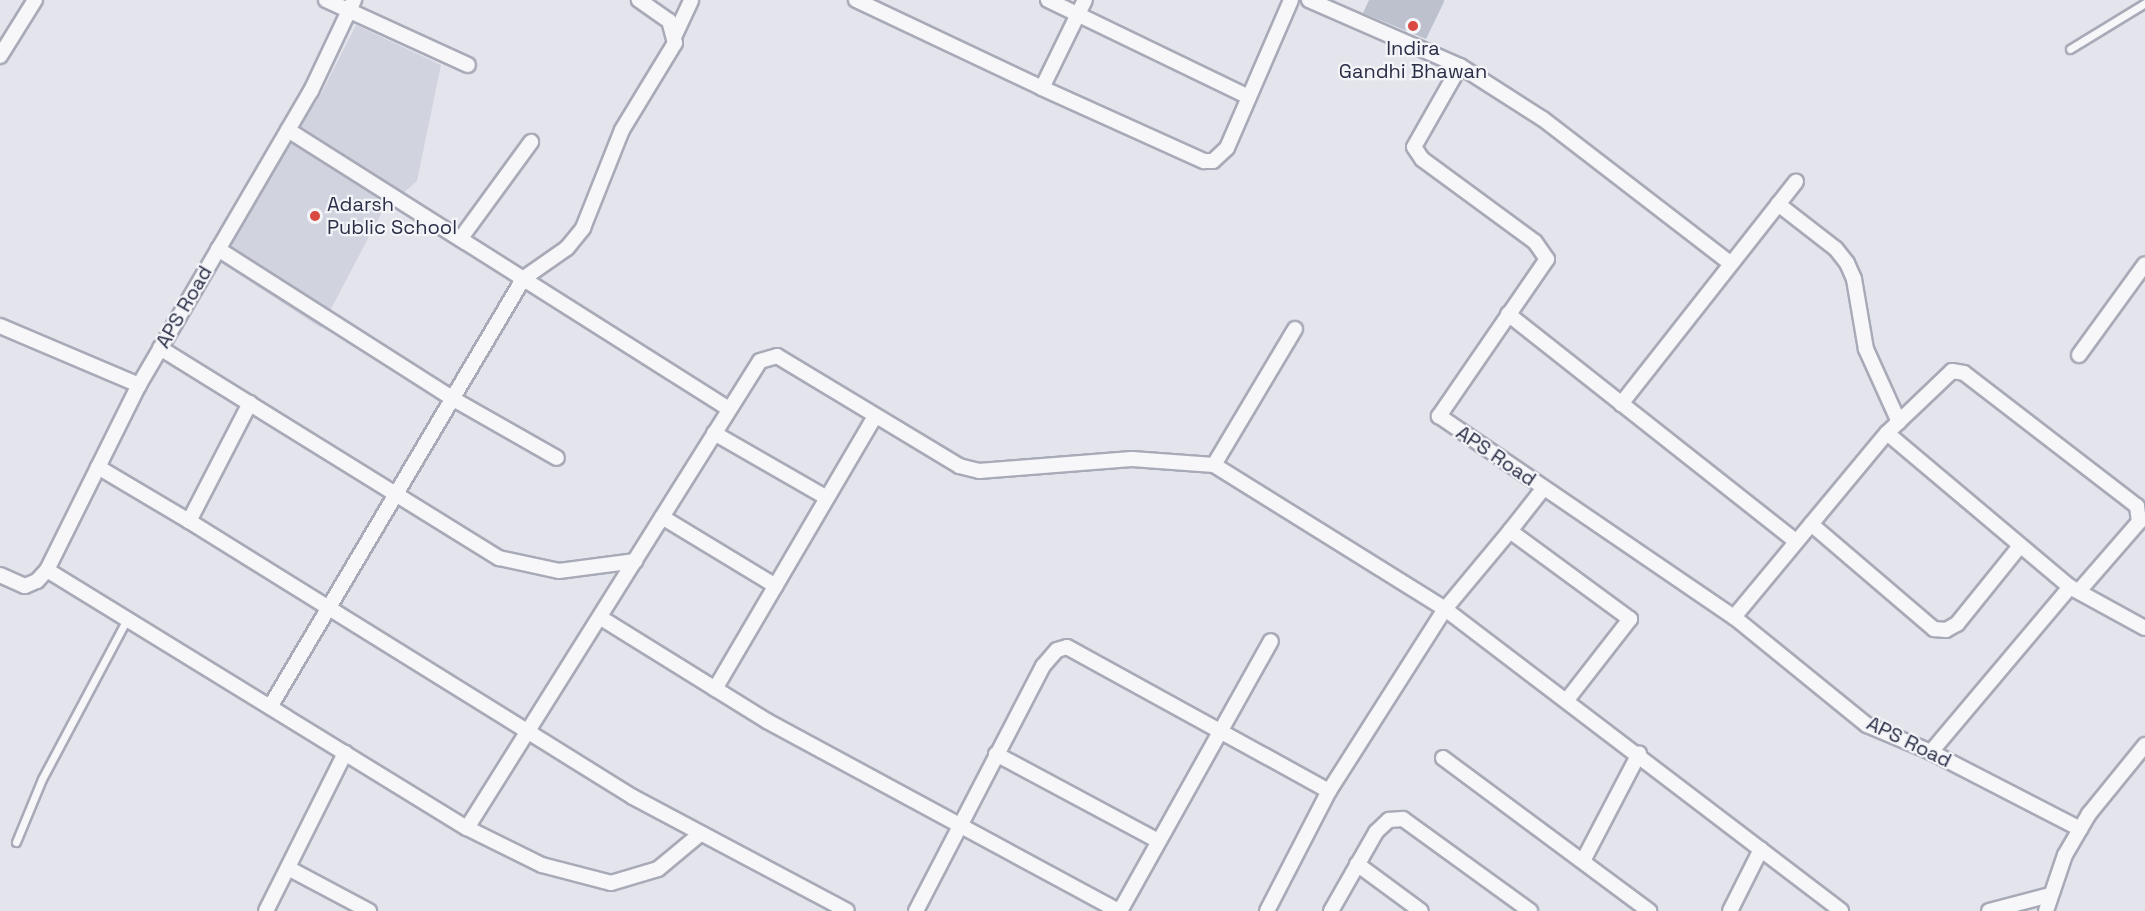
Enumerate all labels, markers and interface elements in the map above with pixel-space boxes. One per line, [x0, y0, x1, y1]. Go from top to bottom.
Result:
marker: Indira Gandhi Bhawan [1406, 19, 1420, 33]
place label: Indira Gandhi Bhawan [1339, 36, 1487, 83]
place label: Adarsh Public School [327, 192, 457, 239]
marker: Adarsh Public School [308, 209, 322, 223]
street label: APS Road [151, 262, 217, 352]
street label: APS Road [1452, 421, 1540, 491]
street label: APS Road [1863, 711, 1955, 773]

